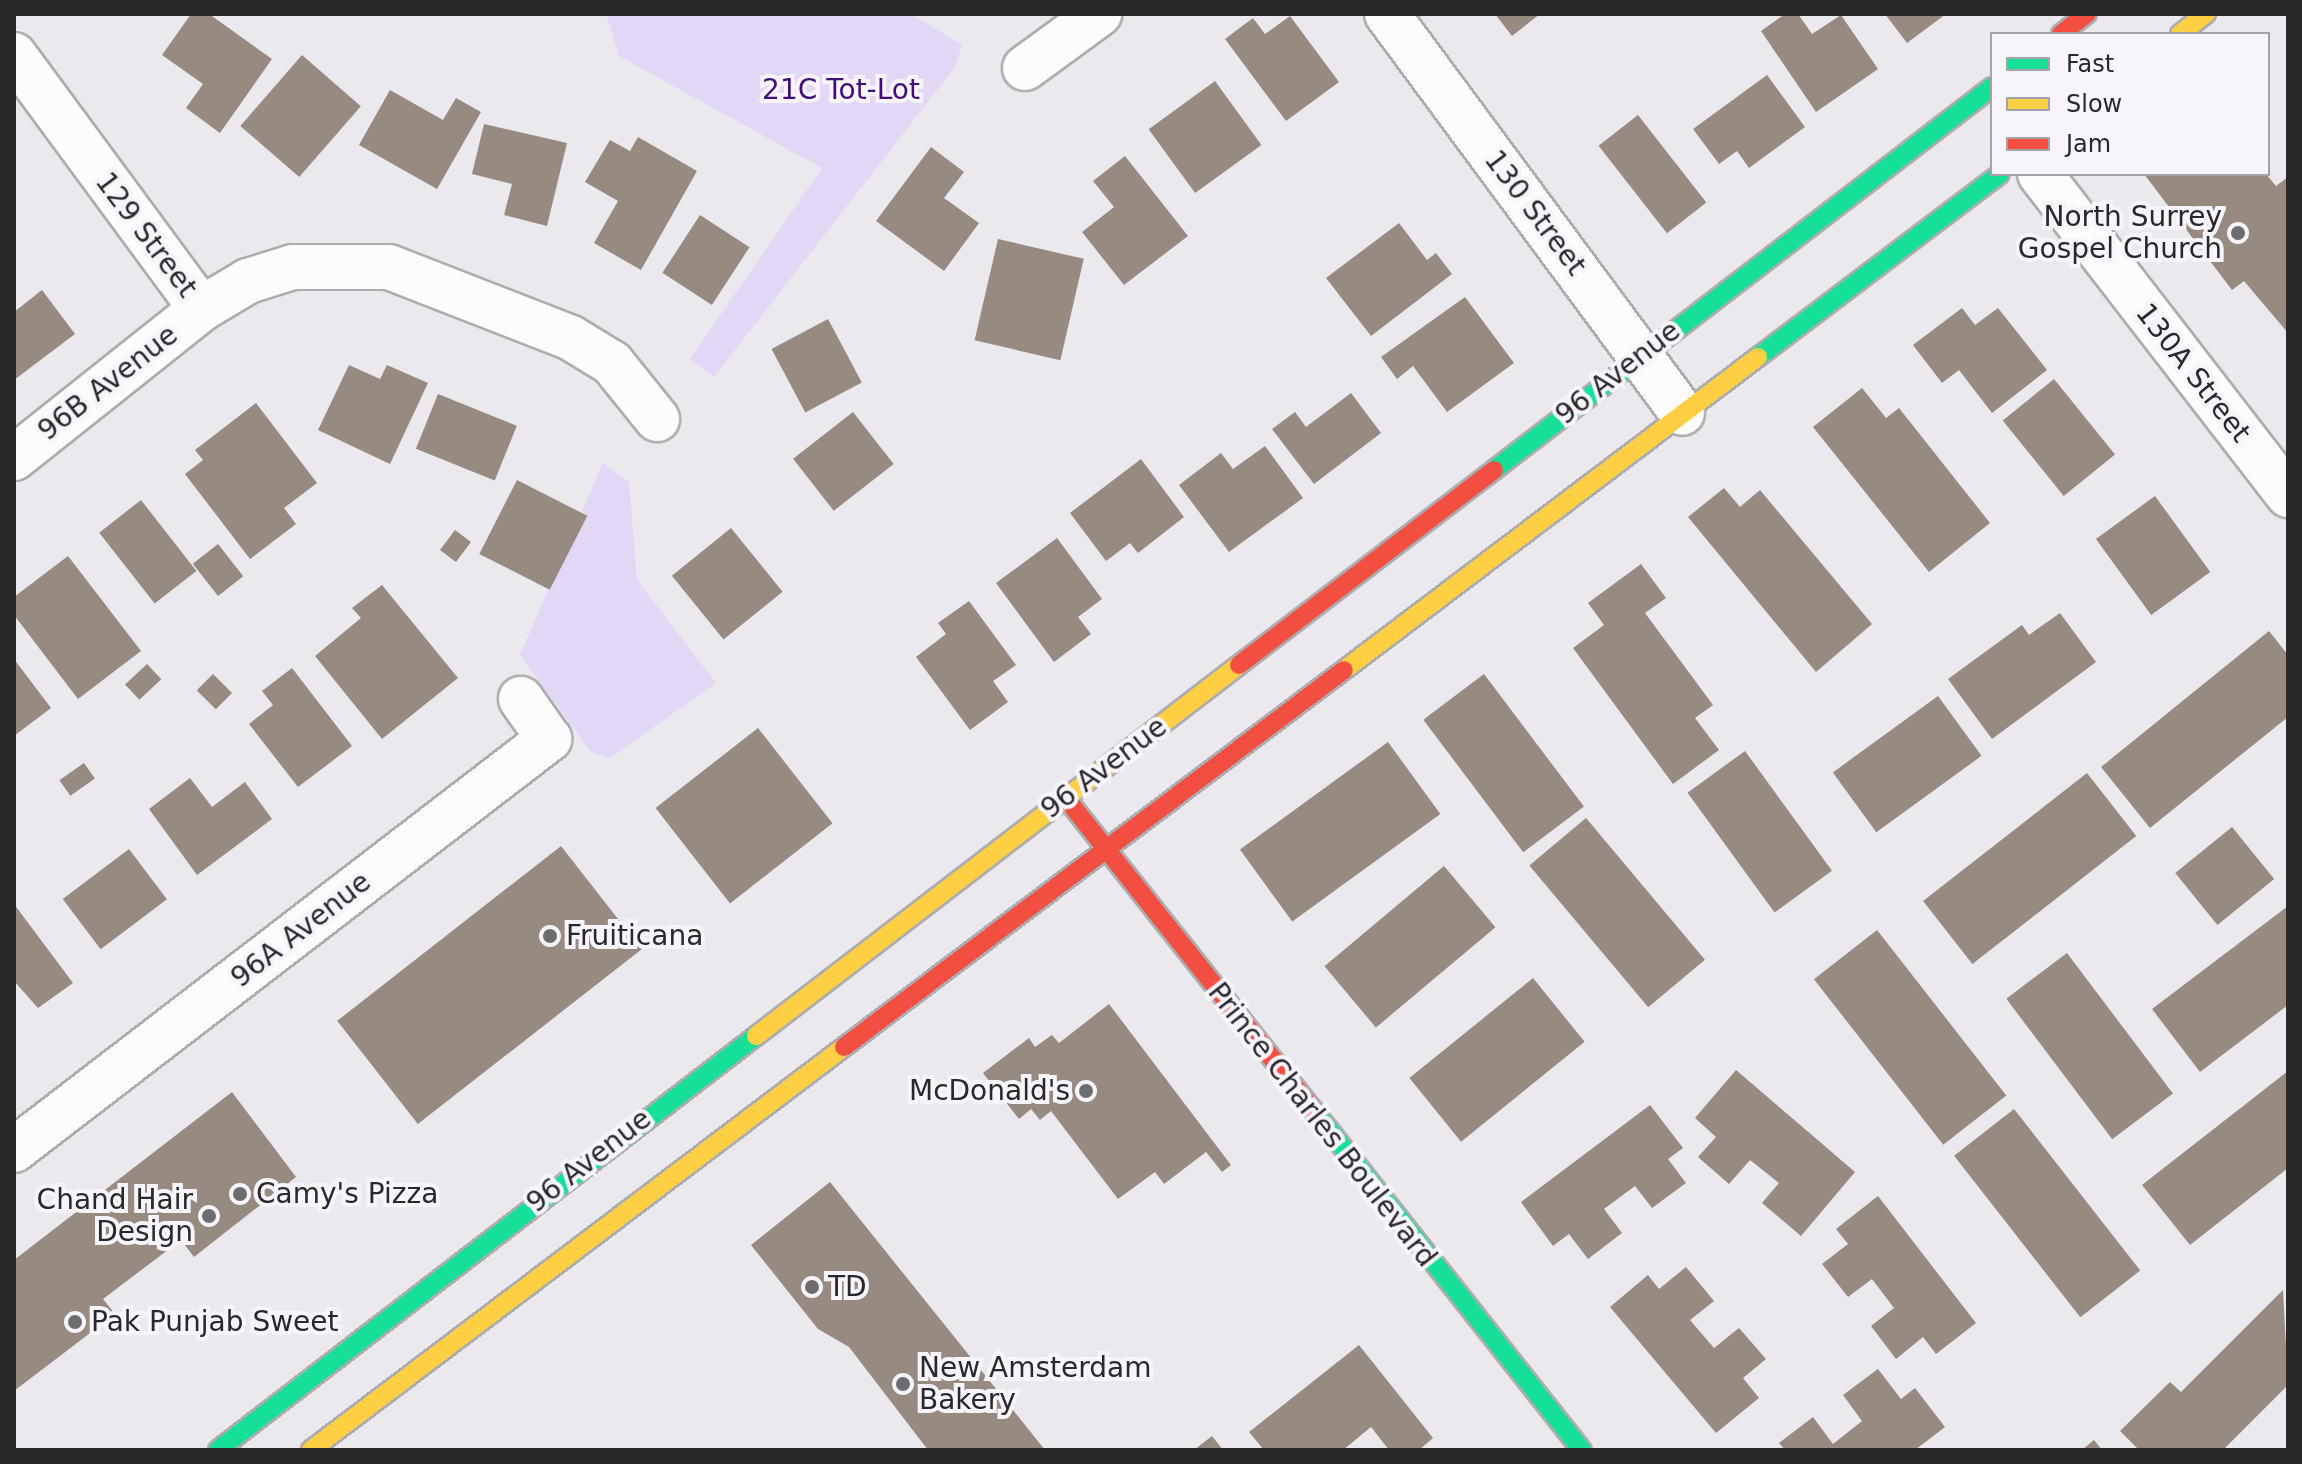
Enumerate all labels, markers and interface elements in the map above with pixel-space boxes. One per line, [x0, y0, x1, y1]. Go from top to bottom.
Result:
legend [1990, 32, 2270, 176]
text: Fast [2066, 50, 2114, 78]
park label: 21C Tot-Lot [762, 73, 920, 107]
text: Slow [2066, 90, 2122, 118]
text: Jam [2066, 130, 2111, 158]
street label: 130 Street [1477, 144, 1593, 282]
street label: 129 Street [88, 166, 204, 304]
place label: North Surrey Gospel Church [2018, 200, 2222, 266]
marker: North Surrey Gospel Church [2229, 224, 2247, 242]
street label: 130A Street [2128, 297, 2258, 449]
street label: 96 Avenue [1549, 314, 1687, 432]
street label: 96B Avenue [32, 318, 184, 448]
street label: 96 Avenue [1035, 710, 1173, 826]
street label: 96A Avenue [225, 865, 377, 995]
place label: Fruiticana [566, 919, 703, 953]
marker: Fruiticana [541, 927, 559, 945]
street label: Prince Charles Boulevard [1201, 976, 1443, 1274]
place label: McDonald's [909, 1074, 1070, 1108]
marker: McDonald's [1077, 1082, 1095, 1100]
street label: 96 Avenue [520, 1102, 658, 1220]
place label: Camy's Pizza [256, 1177, 438, 1211]
place label: Chand Hair Design [37, 1183, 193, 1249]
marker: Camy's Pizza [231, 1185, 249, 1203]
marker: Chand Hair Design [200, 1207, 218, 1225]
place label: TD [828, 1270, 867, 1304]
marker: TD [803, 1278, 821, 1296]
place label: Pak Punjab Sweet [91, 1305, 339, 1339]
marker: Pak Punjab Sweet [66, 1313, 84, 1331]
place label: New Amsterdam Bakery [919, 1351, 1151, 1417]
marker: New Amsterdam Bakery [894, 1375, 912, 1393]

